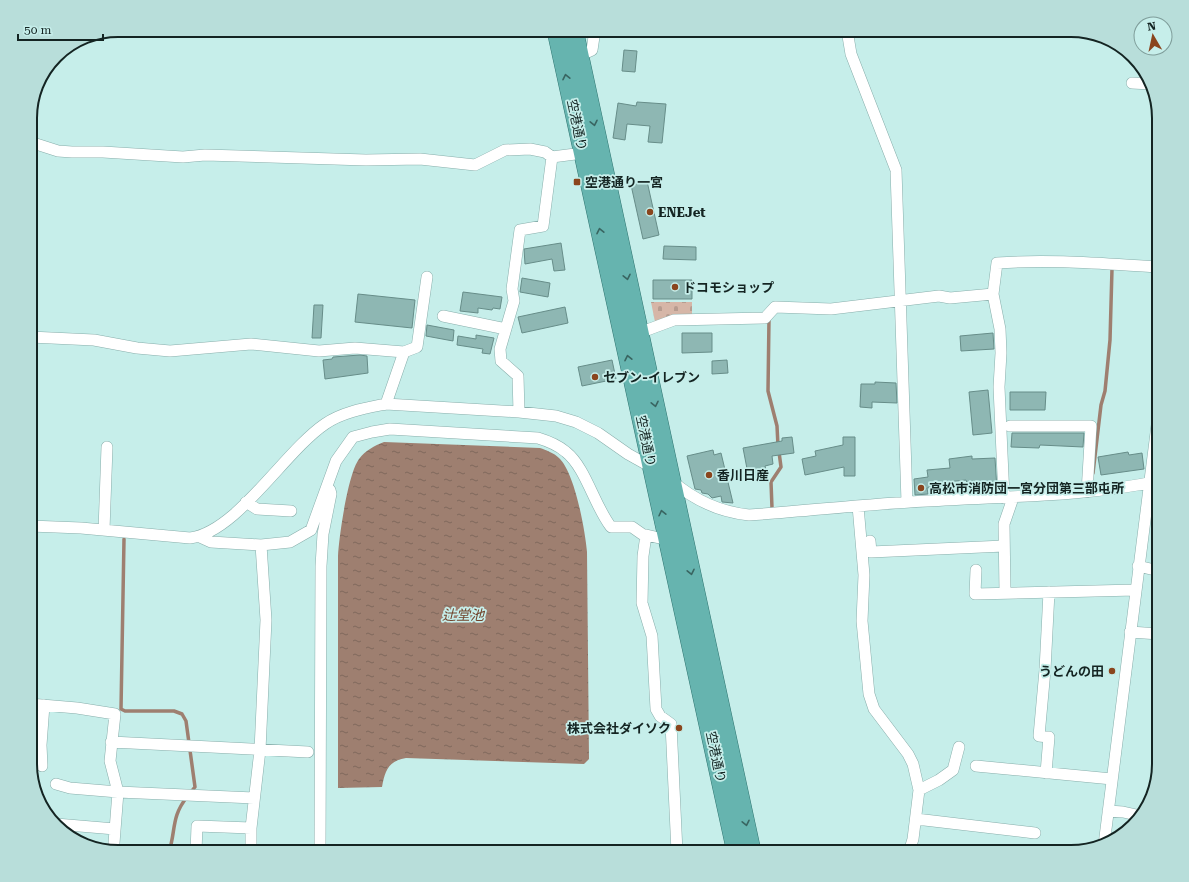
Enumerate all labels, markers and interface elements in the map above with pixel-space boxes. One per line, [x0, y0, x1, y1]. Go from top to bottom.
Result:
scale bar [18, 16, 103, 42]
north arrow [1133, 16, 1173, 56]
text: N [1146, 19, 1157, 34]
text: 50 m [24, 23, 51, 37]
one-way arrow [563, 74, 571, 80]
street label: 空港通り [564, 98, 590, 152]
one-way arrow [589, 120, 597, 126]
place label: 空港通り一宮 [585, 175, 663, 190]
marker: 空港通り一宮 [572, 177, 582, 187]
place label: ENEJet [658, 205, 706, 220]
marker: ENEJet [645, 207, 655, 217]
one-way arrow [597, 228, 605, 234]
one-way arrow [623, 274, 631, 280]
place label: ドコモショップ [683, 280, 774, 295]
marker: ドコモショップ [670, 282, 680, 292]
one-way arrow [624, 355, 632, 361]
place label: セブン-イレブン [603, 370, 700, 385]
marker: セブン-イレブン [590, 372, 600, 382]
one-way arrow [650, 401, 658, 407]
street label: 空港通り [633, 414, 659, 468]
place label: 香川日産 [717, 468, 769, 483]
marker: 香川日産 [704, 470, 714, 480]
place label: 高松市消防団一宮分団第三部屯所 [929, 481, 1124, 496]
marker: 高松市消防団一宮分団第三部屯所 [916, 483, 926, 493]
one-way arrow [658, 509, 666, 516]
one-way arrow [687, 569, 695, 576]
water label: 辻堂池 [442, 607, 486, 623]
place label: うどんの田 [1039, 664, 1104, 679]
marker: うどんの田 [1107, 666, 1117, 676]
place label: 株式会社ダイソク [567, 721, 671, 736]
marker: 株式会社ダイソク [674, 723, 684, 733]
street label: 空港通り [703, 730, 729, 784]
one-way arrow [741, 820, 749, 827]

